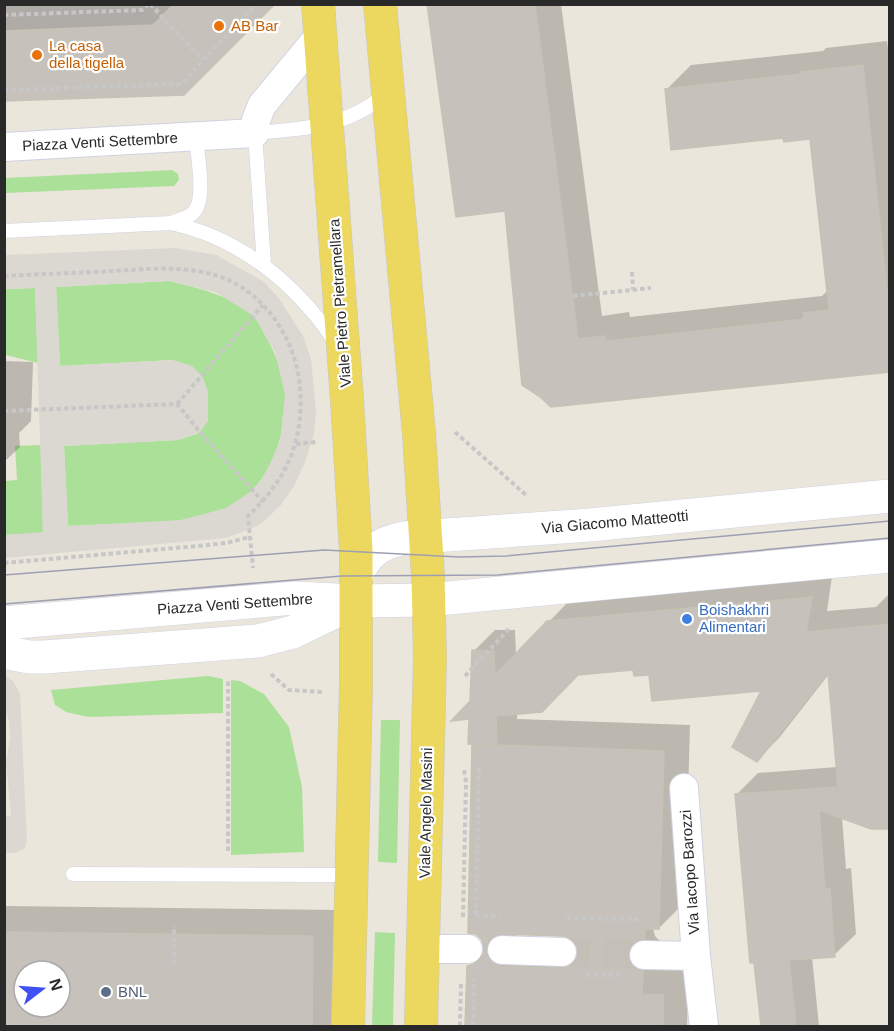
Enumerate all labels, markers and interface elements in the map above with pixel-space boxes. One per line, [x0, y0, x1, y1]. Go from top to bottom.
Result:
place label: AB Bar [231, 17, 279, 34]
marker: AB Bar [212, 19, 226, 33]
place label: La casa della tigella [49, 37, 125, 71]
marker: La casa della tigella [30, 48, 44, 62]
street label: Piazza Venti Settembre [22, 129, 178, 154]
street label: Viale Pietro Pietramellara [325, 218, 354, 388]
street label: Via Giacomo Matteotti [541, 507, 689, 536]
street label: Piazza Venti Settembre [157, 590, 313, 617]
place label: Boishakhri Alimentari [699, 601, 769, 635]
marker: Boishakhri Alimentari [680, 612, 694, 626]
street label: Viale Angelo Masini [416, 748, 435, 878]
street label: Via Iacopo Barozzi [677, 809, 702, 935]
north arrow [12, 959, 72, 1019]
text: N [46, 977, 66, 993]
place label: BNL [118, 983, 147, 1000]
marker: BNL [99, 985, 113, 999]

